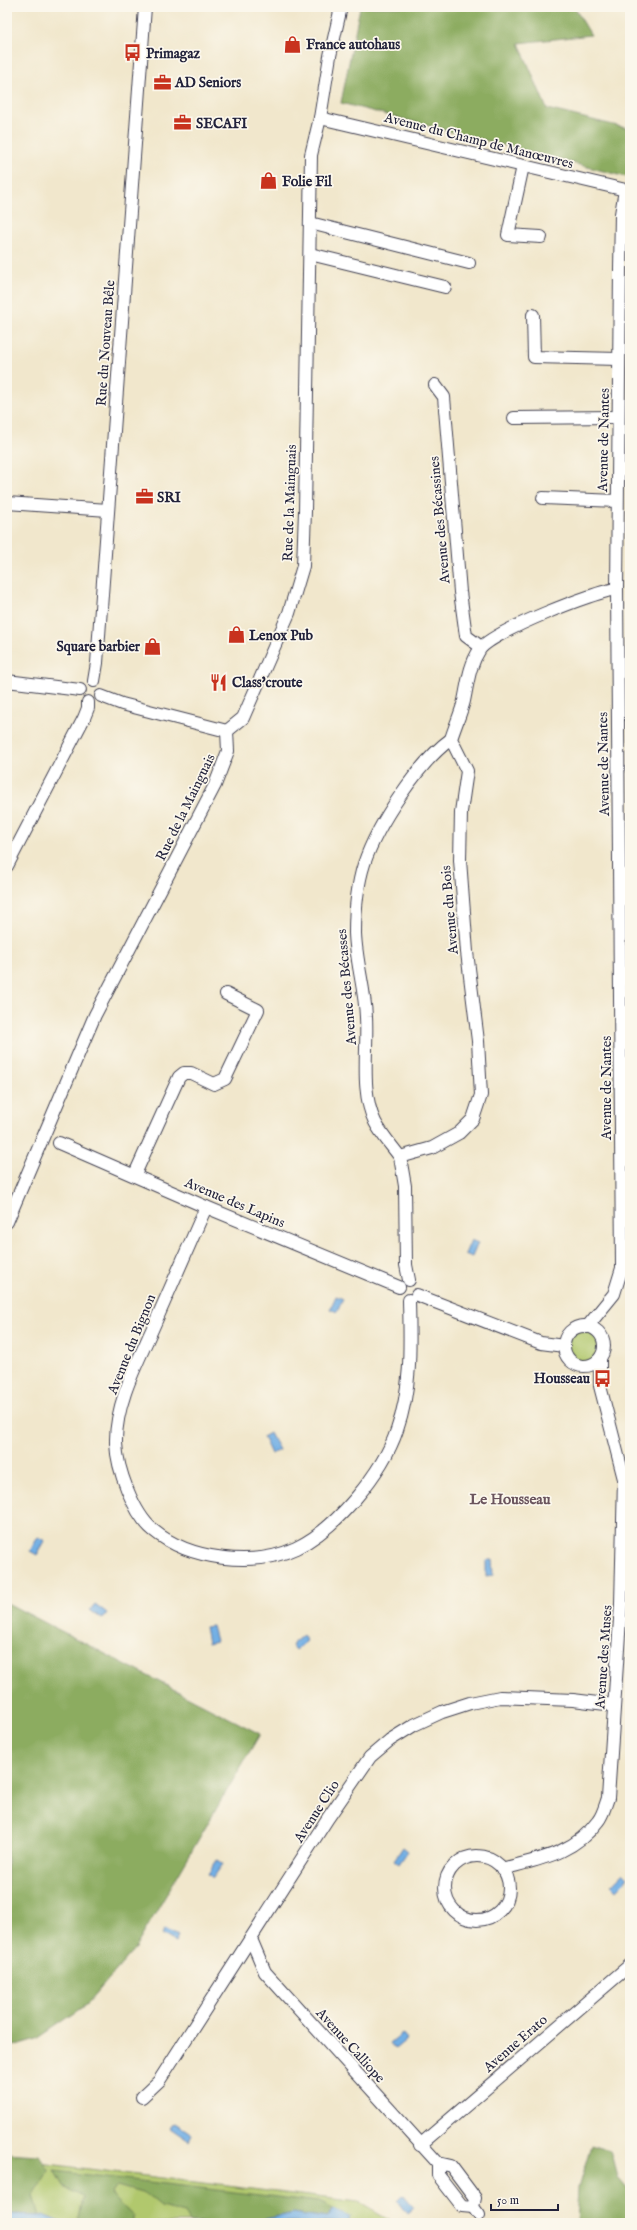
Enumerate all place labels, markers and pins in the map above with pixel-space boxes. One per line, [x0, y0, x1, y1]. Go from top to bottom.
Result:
shop icon: France autohaus [283, 34, 303, 54]
place label: France autohaus [306, 36, 400, 54]
bus stop icon: Primagaz [123, 43, 143, 63]
place label: Primagaz [146, 45, 200, 63]
office icon: AD Seniors [152, 72, 172, 92]
place label: AD Seniors [174, 74, 241, 92]
office icon: SECAFI [173, 113, 193, 133]
place label: SECAFI [196, 115, 247, 133]
shop icon: Folie Fil [259, 171, 279, 191]
place label: Folie Fil [282, 173, 333, 191]
office icon: SRI [134, 487, 154, 507]
place label: SRI [157, 489, 181, 507]
shop icon: Lenox Pub [226, 625, 246, 645]
place label: Lenox Pub [249, 627, 314, 645]
shop icon: Square barbier [143, 636, 163, 656]
place label: Square barbier [57, 638, 141, 656]
restaurant icon: Class'croute [209, 672, 229, 692]
place label: Class'croute [232, 674, 303, 692]
bus stop icon: Housseau [593, 1368, 613, 1388]
place label: Housseau [534, 1370, 591, 1388]

